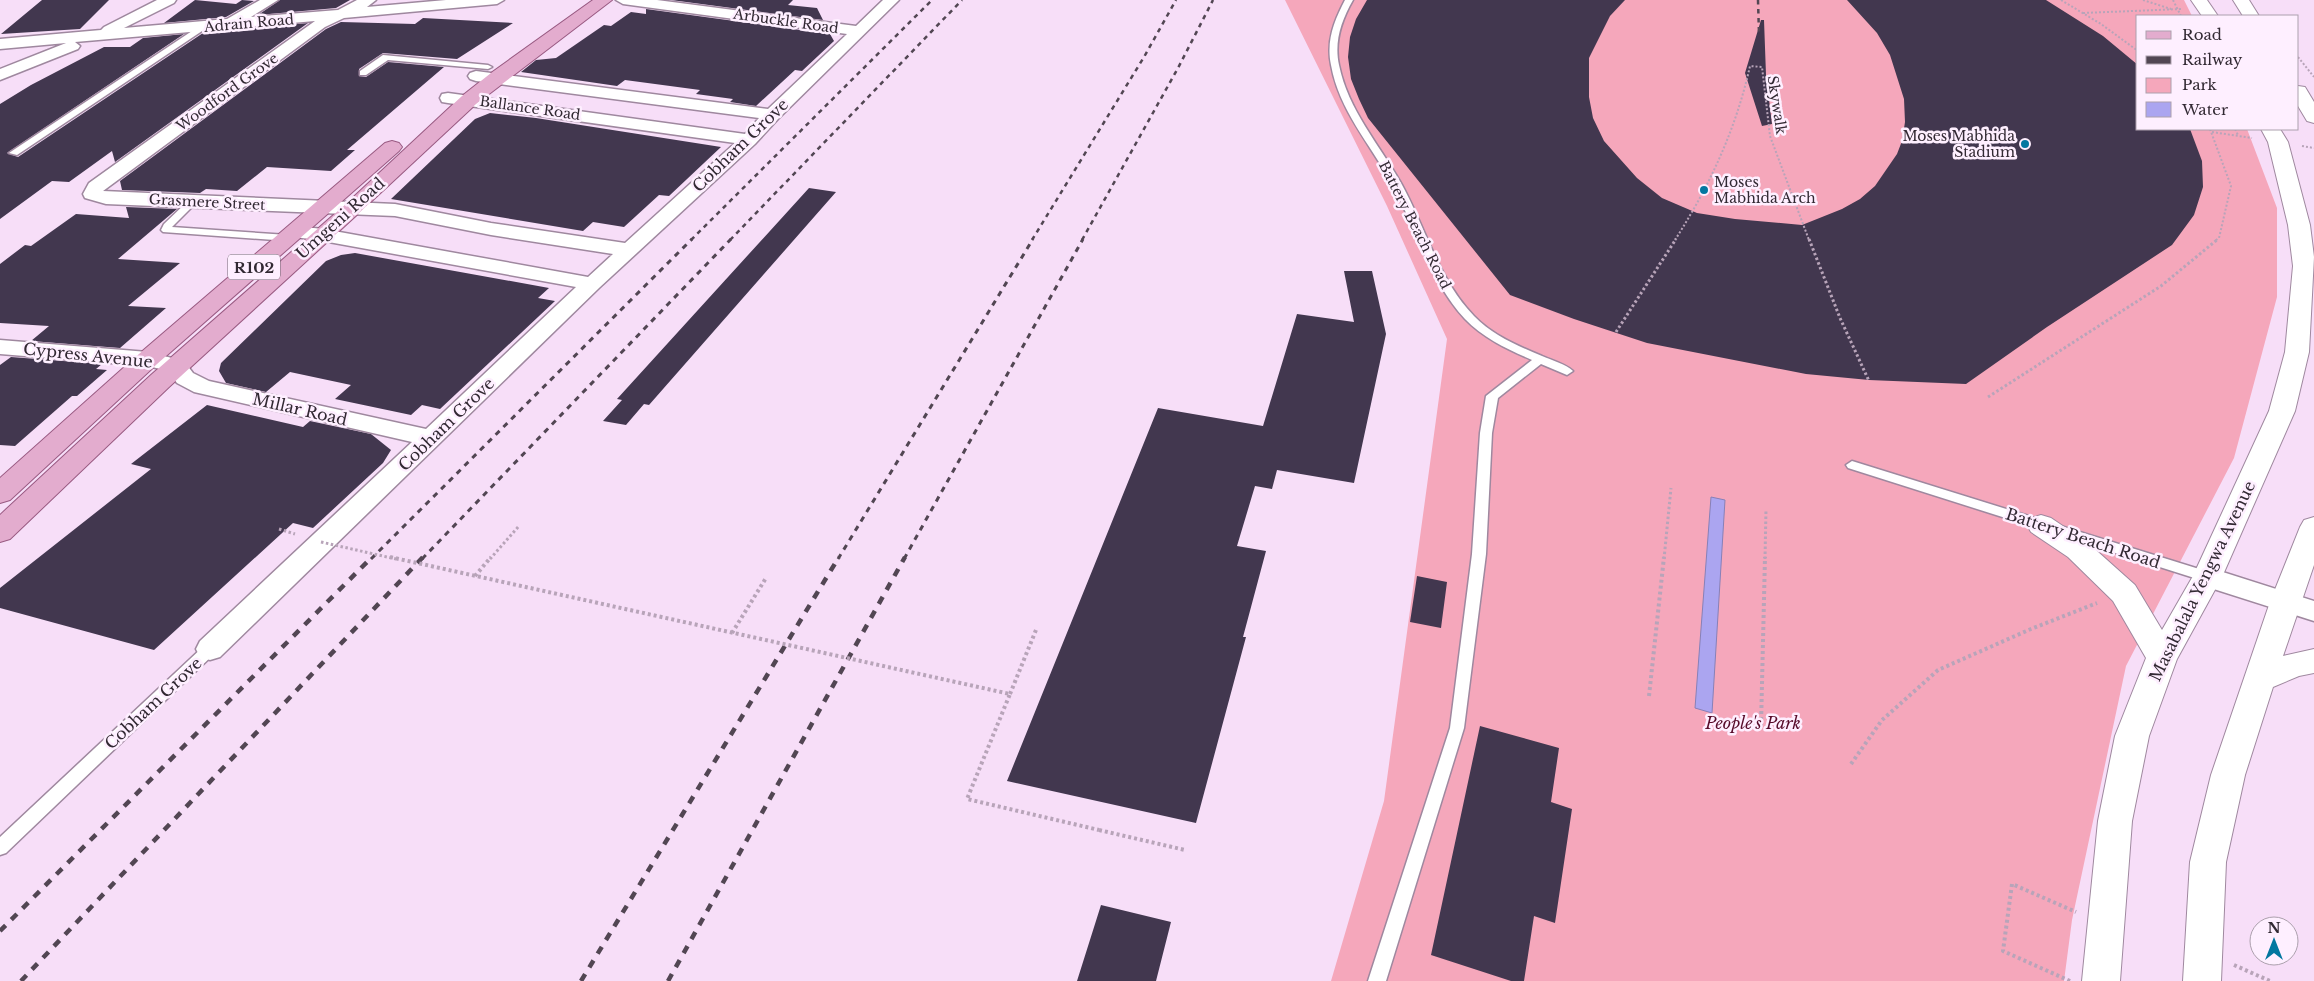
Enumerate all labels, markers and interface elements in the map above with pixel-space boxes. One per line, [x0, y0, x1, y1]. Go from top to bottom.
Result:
street label: Arbuckle Road [731, 5, 840, 37]
street label: Adrain Road [202, 10, 295, 36]
legend [2136, 15, 2299, 130]
text: Road [2182, 25, 2222, 44]
street label: Woodford Grove [172, 49, 282, 136]
text: Railway [2182, 50, 2243, 69]
street label: Skywalk [1763, 74, 1791, 136]
text: Park [2182, 75, 2218, 94]
street label: Ballance Road [478, 92, 582, 124]
street label: Cobham Grove [688, 94, 792, 196]
text: Water [2181, 100, 2229, 119]
place label: Moses Mabhida Stadium [1902, 127, 2015, 161]
marker: Moses Mabhida Stadium [2019, 138, 2031, 150]
street label: Battery Beach Road [1375, 158, 1455, 292]
street label: Umgeni Road [291, 173, 389, 263]
place label: Moses Mabhida Arch [1714, 173, 1816, 207]
marker: Moses Mabhida Arch [1698, 184, 1710, 196]
street label: Grasmere Street [148, 190, 266, 214]
road number: R102 [228, 254, 280, 280]
street label: Cypress Avenue [22, 338, 154, 372]
street label: Cobham Grove [394, 373, 498, 475]
street label: Millar Road [251, 388, 349, 430]
street label: Masabalala Yengwa Avenue [2145, 477, 2259, 685]
street label: Battery Beach Road [2003, 504, 2163, 573]
street label: Cobham Grove [100, 653, 206, 753]
park label: People's Park [1704, 713, 1801, 733]
north arrow [2249, 916, 2299, 966]
text: N [2267, 919, 2281, 937]

